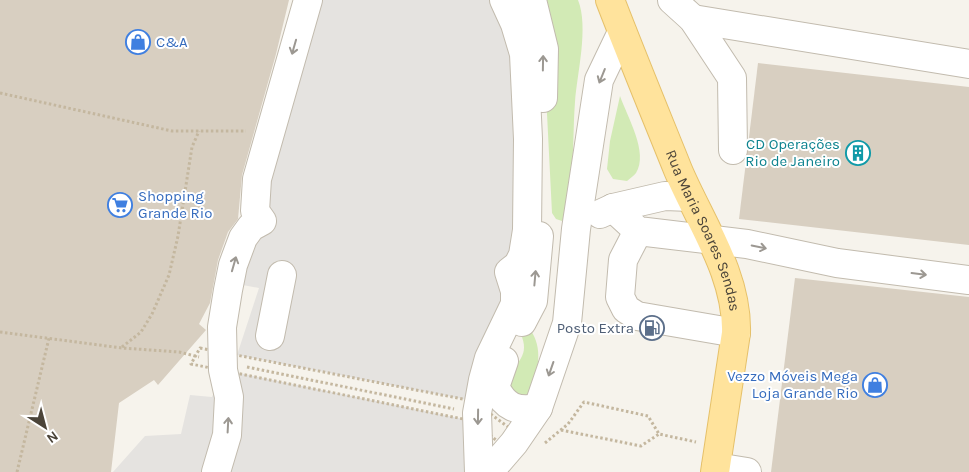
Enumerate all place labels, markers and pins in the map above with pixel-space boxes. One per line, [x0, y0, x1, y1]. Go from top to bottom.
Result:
shop icon: C&A [125, 29, 151, 55]
place label: C&A [156, 33, 188, 51]
place label: CD Operações Rio de Janeiro [745, 135, 840, 170]
building icon: CD Operações Rio de Janeiro [845, 140, 871, 166]
place label: Shopping Grande Rio [138, 187, 212, 222]
supermarket icon: Shopping Grande Rio [107, 192, 133, 218]
fuel station icon: Posto Extra [639, 315, 665, 341]
place label: Posto Extra [557, 319, 634, 337]
place label: Vezzo Móveis Mega Loja Grande Rio [727, 367, 858, 402]
shop icon: Vezzo Móveis Mega Loja Grande Rio [862, 372, 888, 398]

